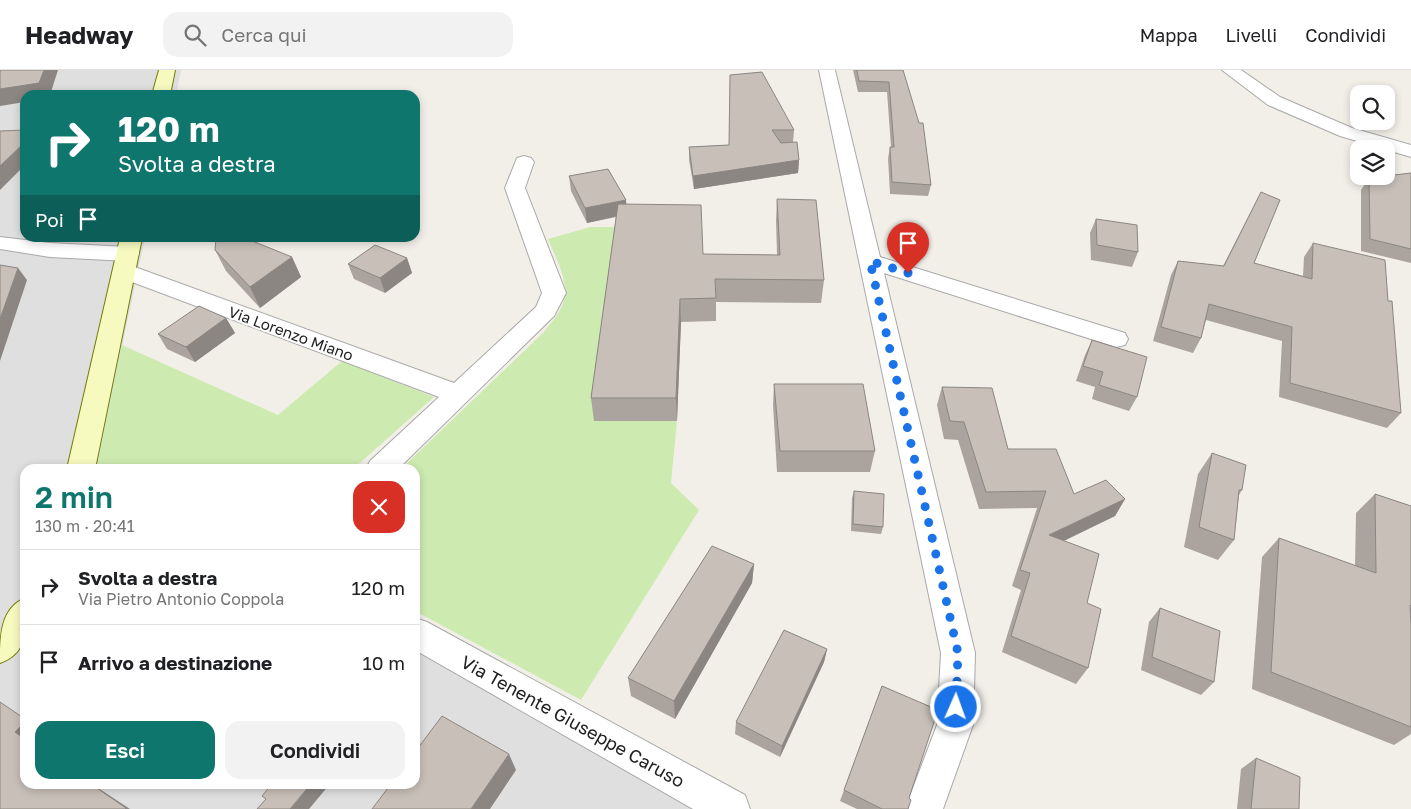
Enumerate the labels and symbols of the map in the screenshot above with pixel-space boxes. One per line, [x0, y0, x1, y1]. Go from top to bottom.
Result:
pin [887, 222, 929, 273]
street label: Via Lorenzo Miano [226, 302, 356, 364]
street label: Via Tenente Giuseppe Caruso [457, 650, 689, 792]
position arrow [929, 680, 981, 732]

